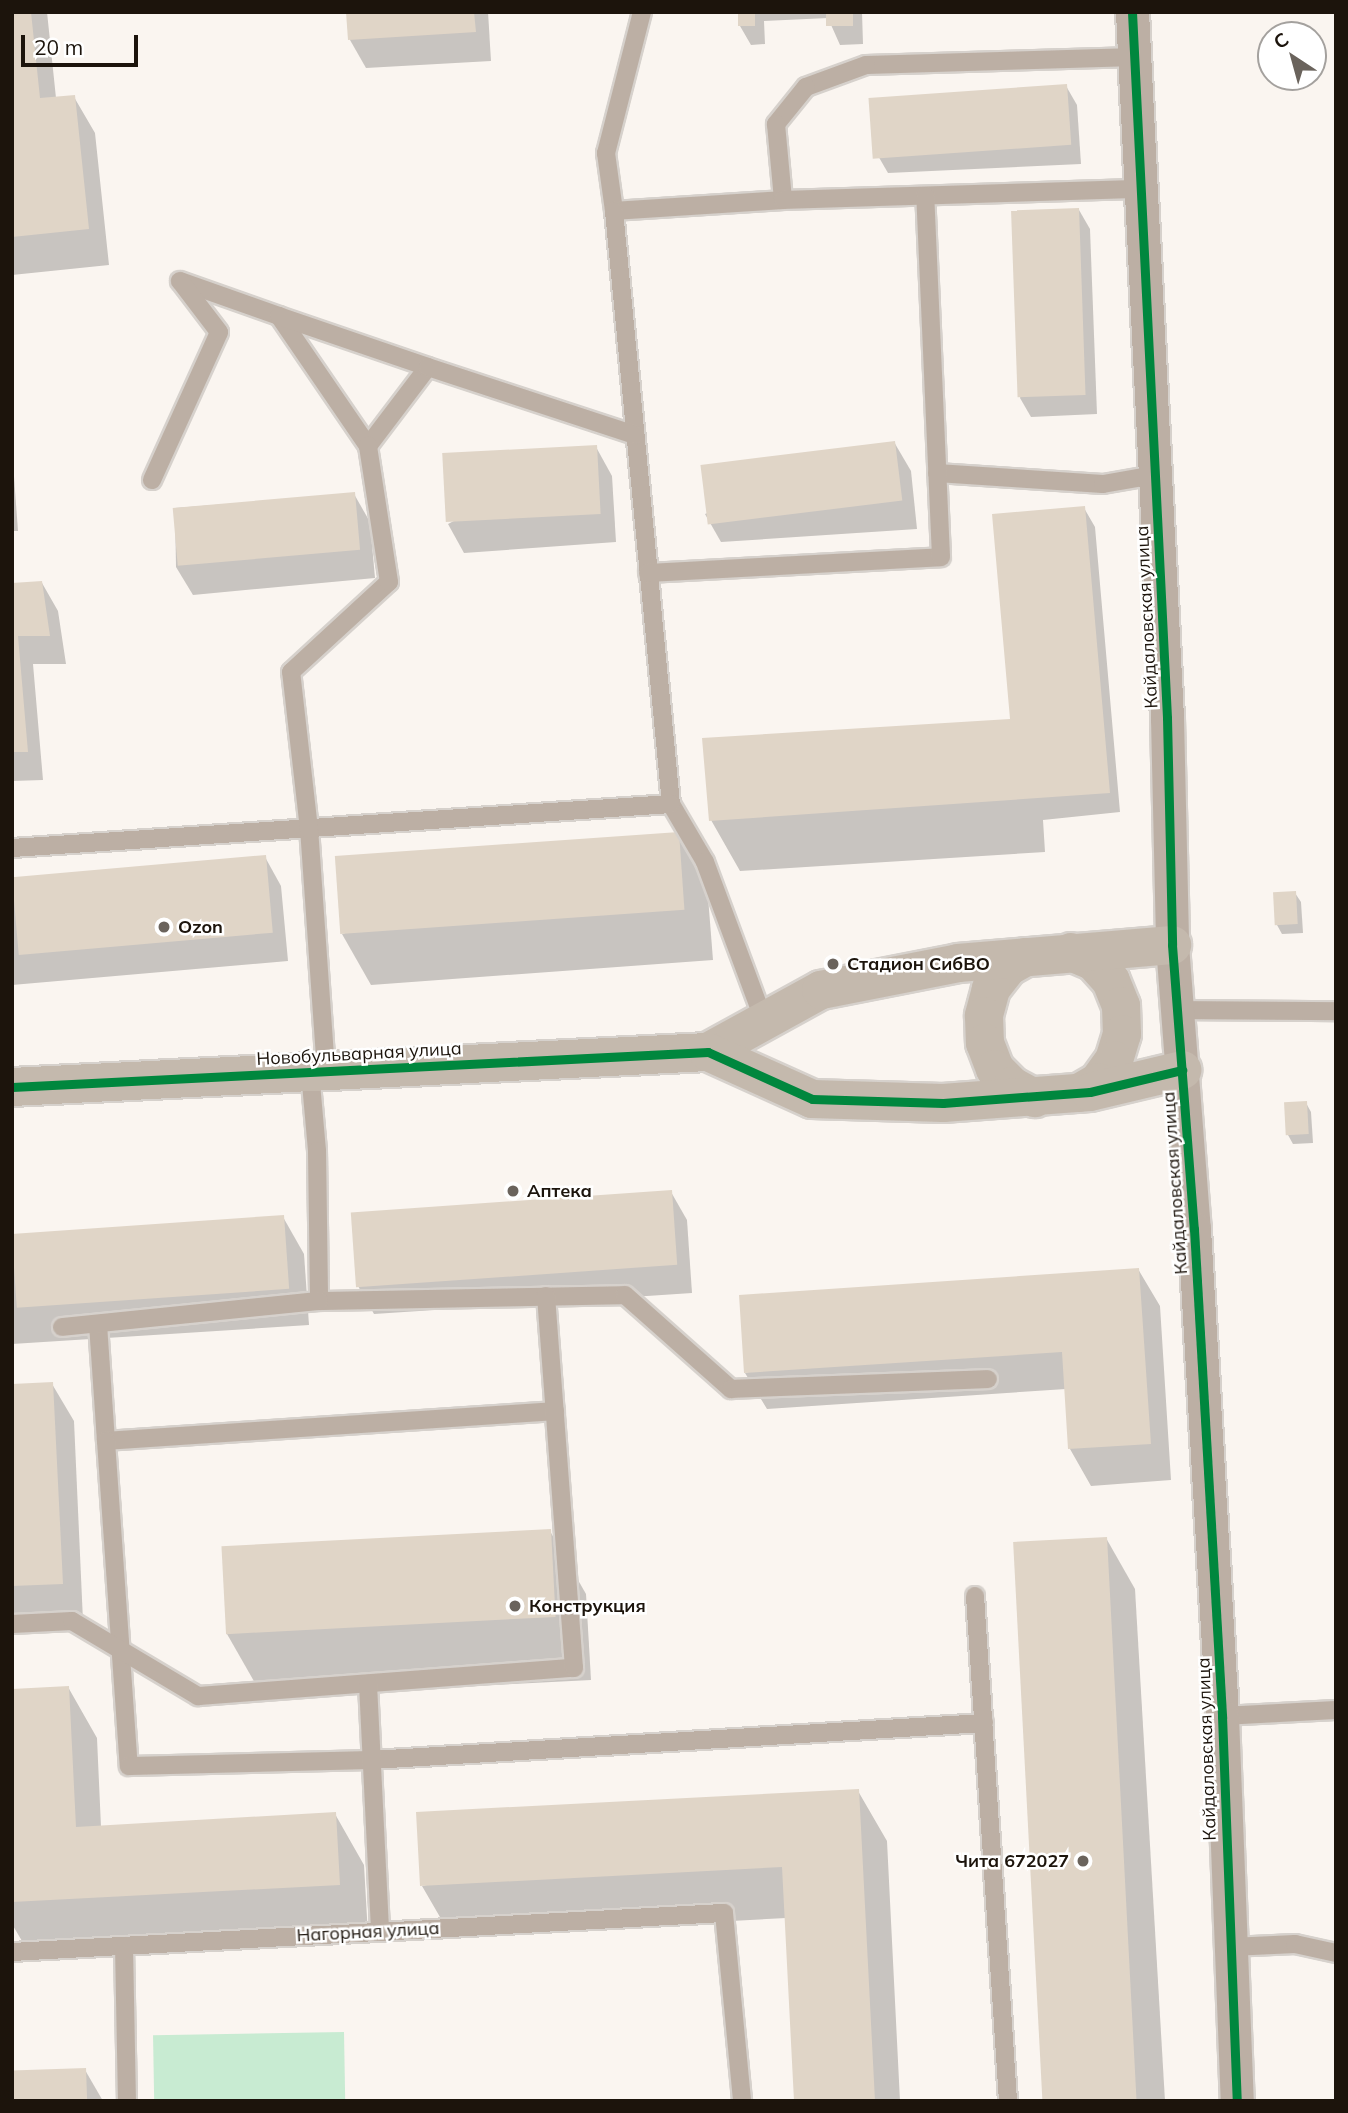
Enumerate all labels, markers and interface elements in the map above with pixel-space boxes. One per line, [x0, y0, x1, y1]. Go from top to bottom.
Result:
scale bar [24, 21, 142, 65]
north arrow [1257, 21, 1327, 91]
text: С [1269, 27, 1293, 54]
text: 20 m [34, 34, 83, 60]
street label: Кайдаловская улица [1131, 525, 1163, 709]
place label: Ozon [178, 916, 223, 938]
marker: Ozon [156, 919, 172, 935]
place label: Стадион СибВО [847, 953, 990, 975]
marker: Стадион СибВО [825, 956, 841, 972]
street label: Новобульварная улица [256, 1038, 462, 1070]
street label: Кайдаловская улица [1158, 1091, 1192, 1275]
place label: Аптека [527, 1180, 592, 1202]
marker: Аптека [505, 1183, 521, 1199]
place label: Конструкция [529, 1595, 646, 1617]
marker: Конструкция [507, 1598, 523, 1614]
street label: Кайдаловская улица [1193, 1657, 1221, 1841]
place label: Чита 672027 [955, 1850, 1069, 1872]
marker: Чита 672027 [1075, 1853, 1091, 1869]
street label: Нагорная улица [296, 1917, 440, 1947]

